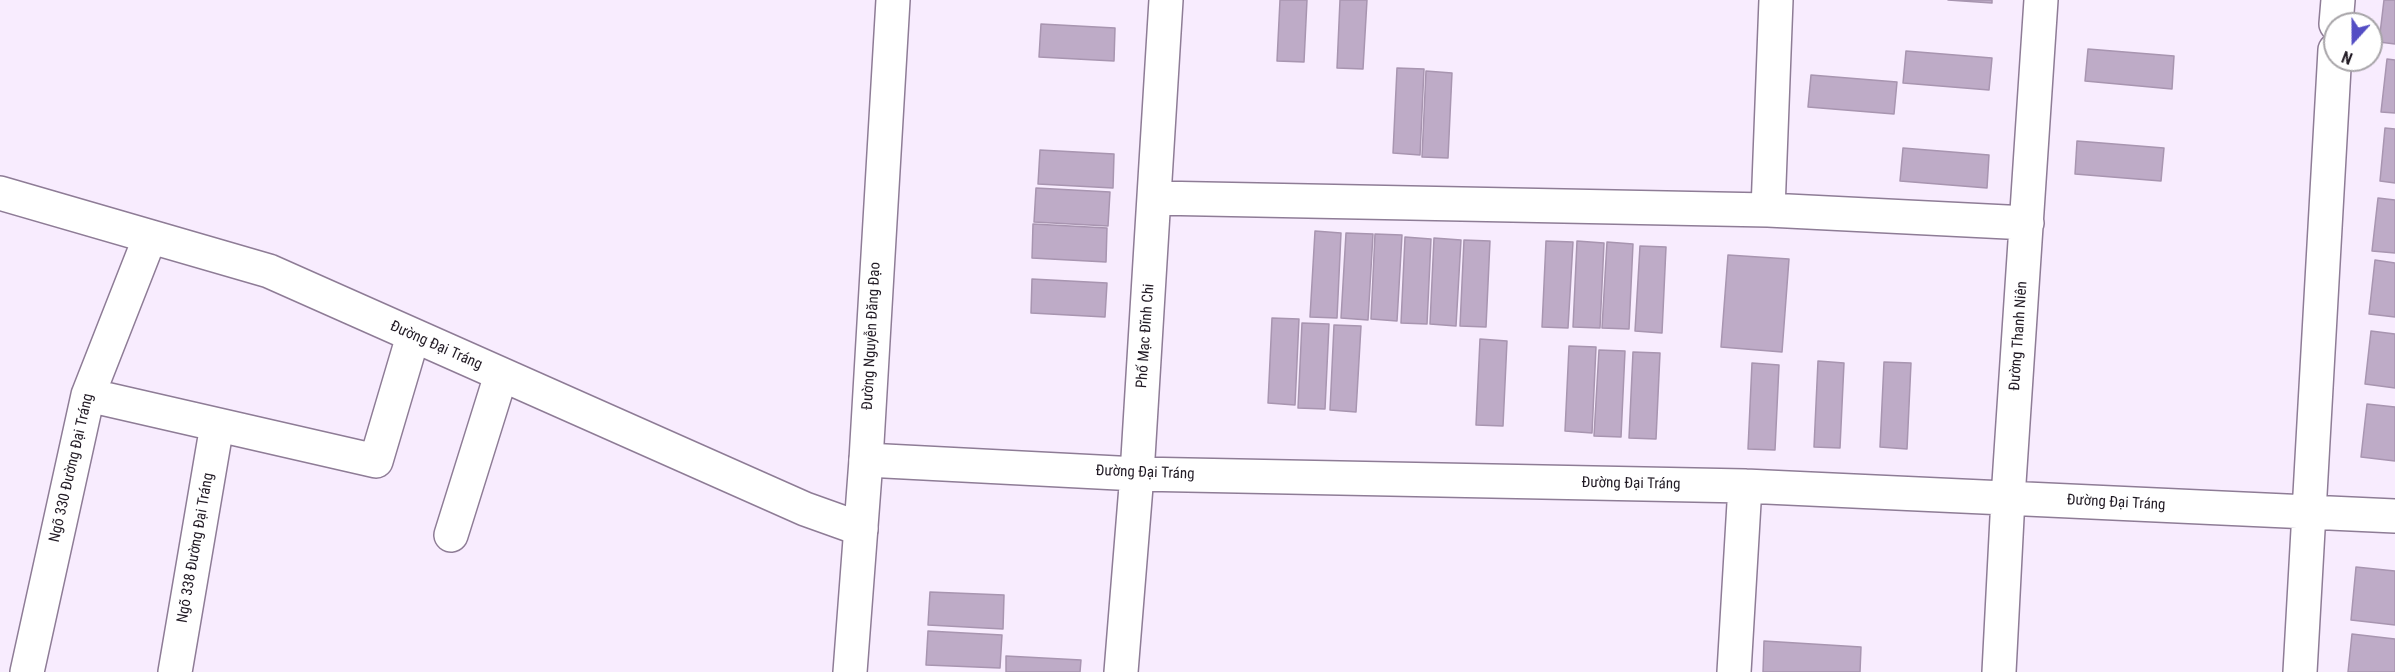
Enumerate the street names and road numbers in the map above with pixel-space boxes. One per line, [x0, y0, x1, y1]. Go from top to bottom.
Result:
street label: Đường Nguyễn Đăng Đạo [859, 262, 885, 410]
street label: Đường Thanh Niên [2006, 281, 2032, 391]
street label: Phố Mạc Đĩnh Chi [1133, 283, 1159, 389]
street label: Đường Đại Tráng [387, 318, 485, 374]
street label: Ngõ 330 Đường Đại Tráng [46, 392, 98, 544]
street label: Đường Đại Tráng [1095, 462, 1195, 484]
street label: Ngõ 338 Đường Đại Tráng [174, 471, 218, 625]
street label: Đường Đại Tráng [1581, 474, 1681, 494]
street label: Đường Đại Tráng [2066, 491, 2166, 515]

